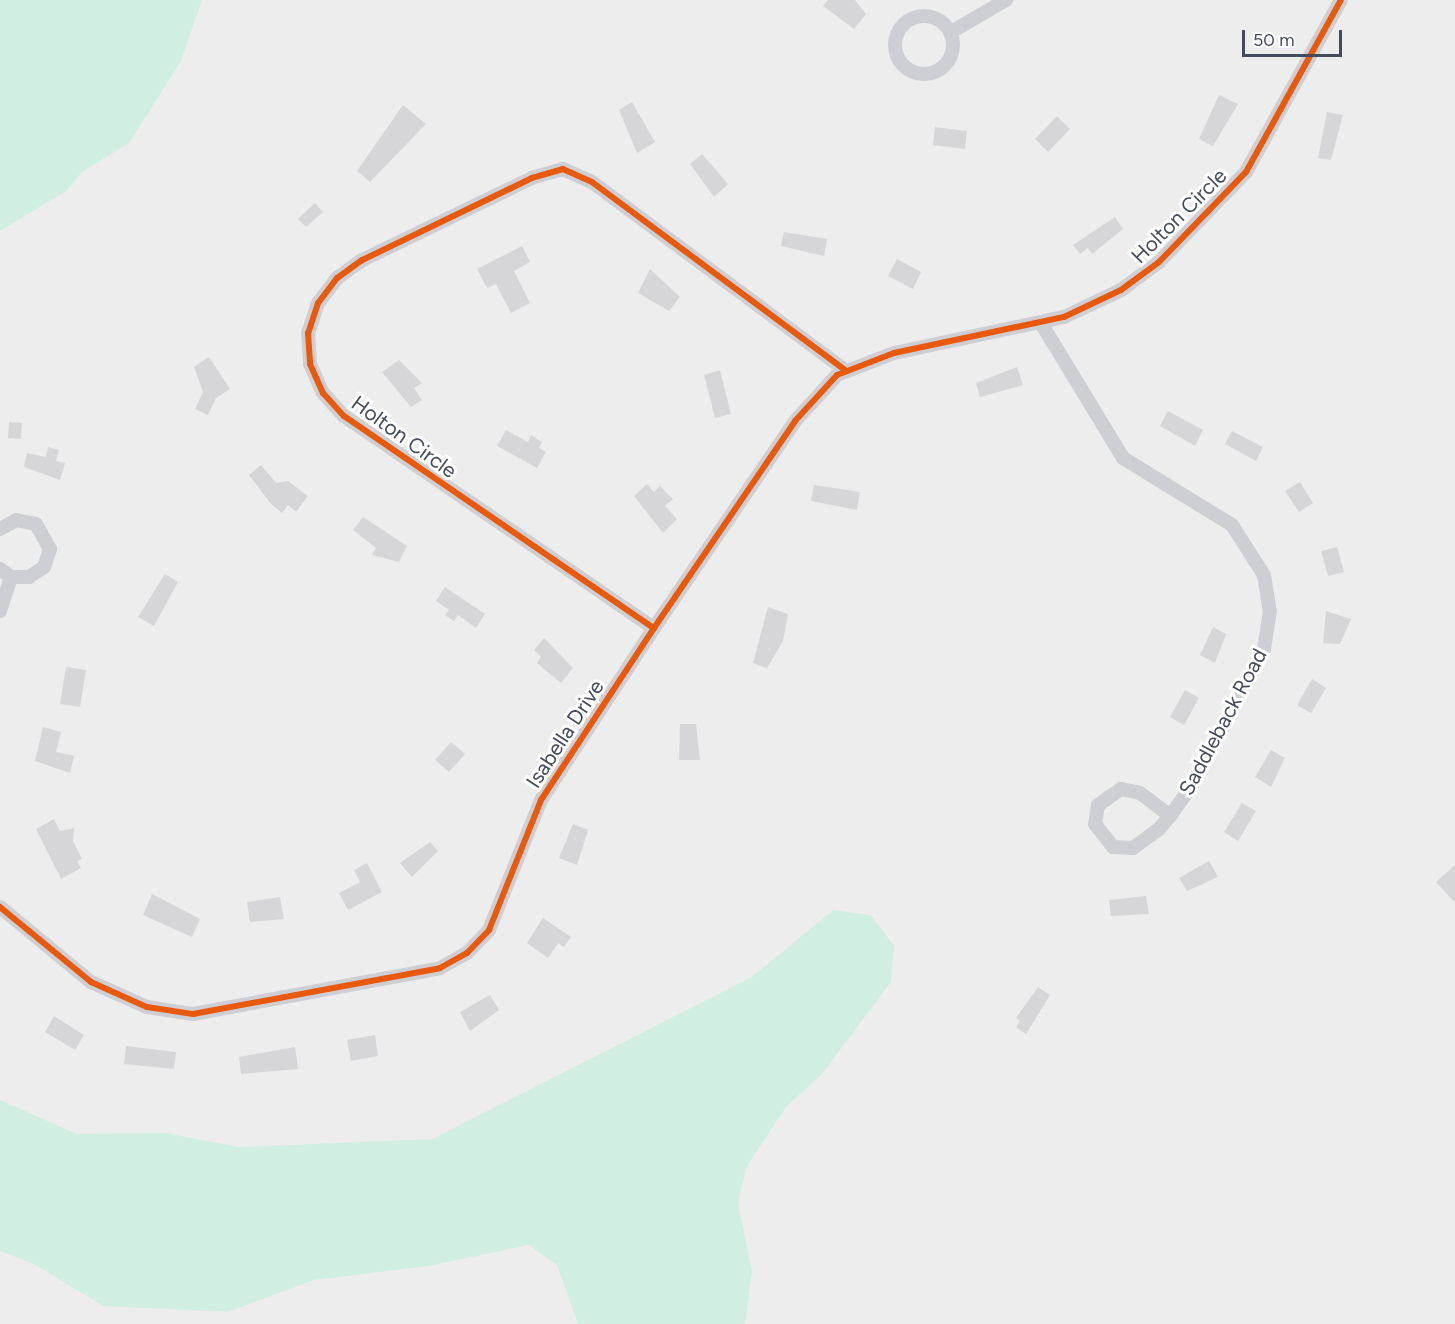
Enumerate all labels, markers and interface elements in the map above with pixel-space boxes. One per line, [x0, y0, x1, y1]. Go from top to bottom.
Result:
scale bar [1245, 18, 1346, 56]
text: 50 m [1253, 29, 1295, 51]
street label: Holton Circle [1126, 163, 1232, 269]
street label: Holton Circle [346, 390, 462, 484]
street label: Saddleback Road [1174, 644, 1272, 800]
street label: Isabella Drive [521, 675, 609, 793]

